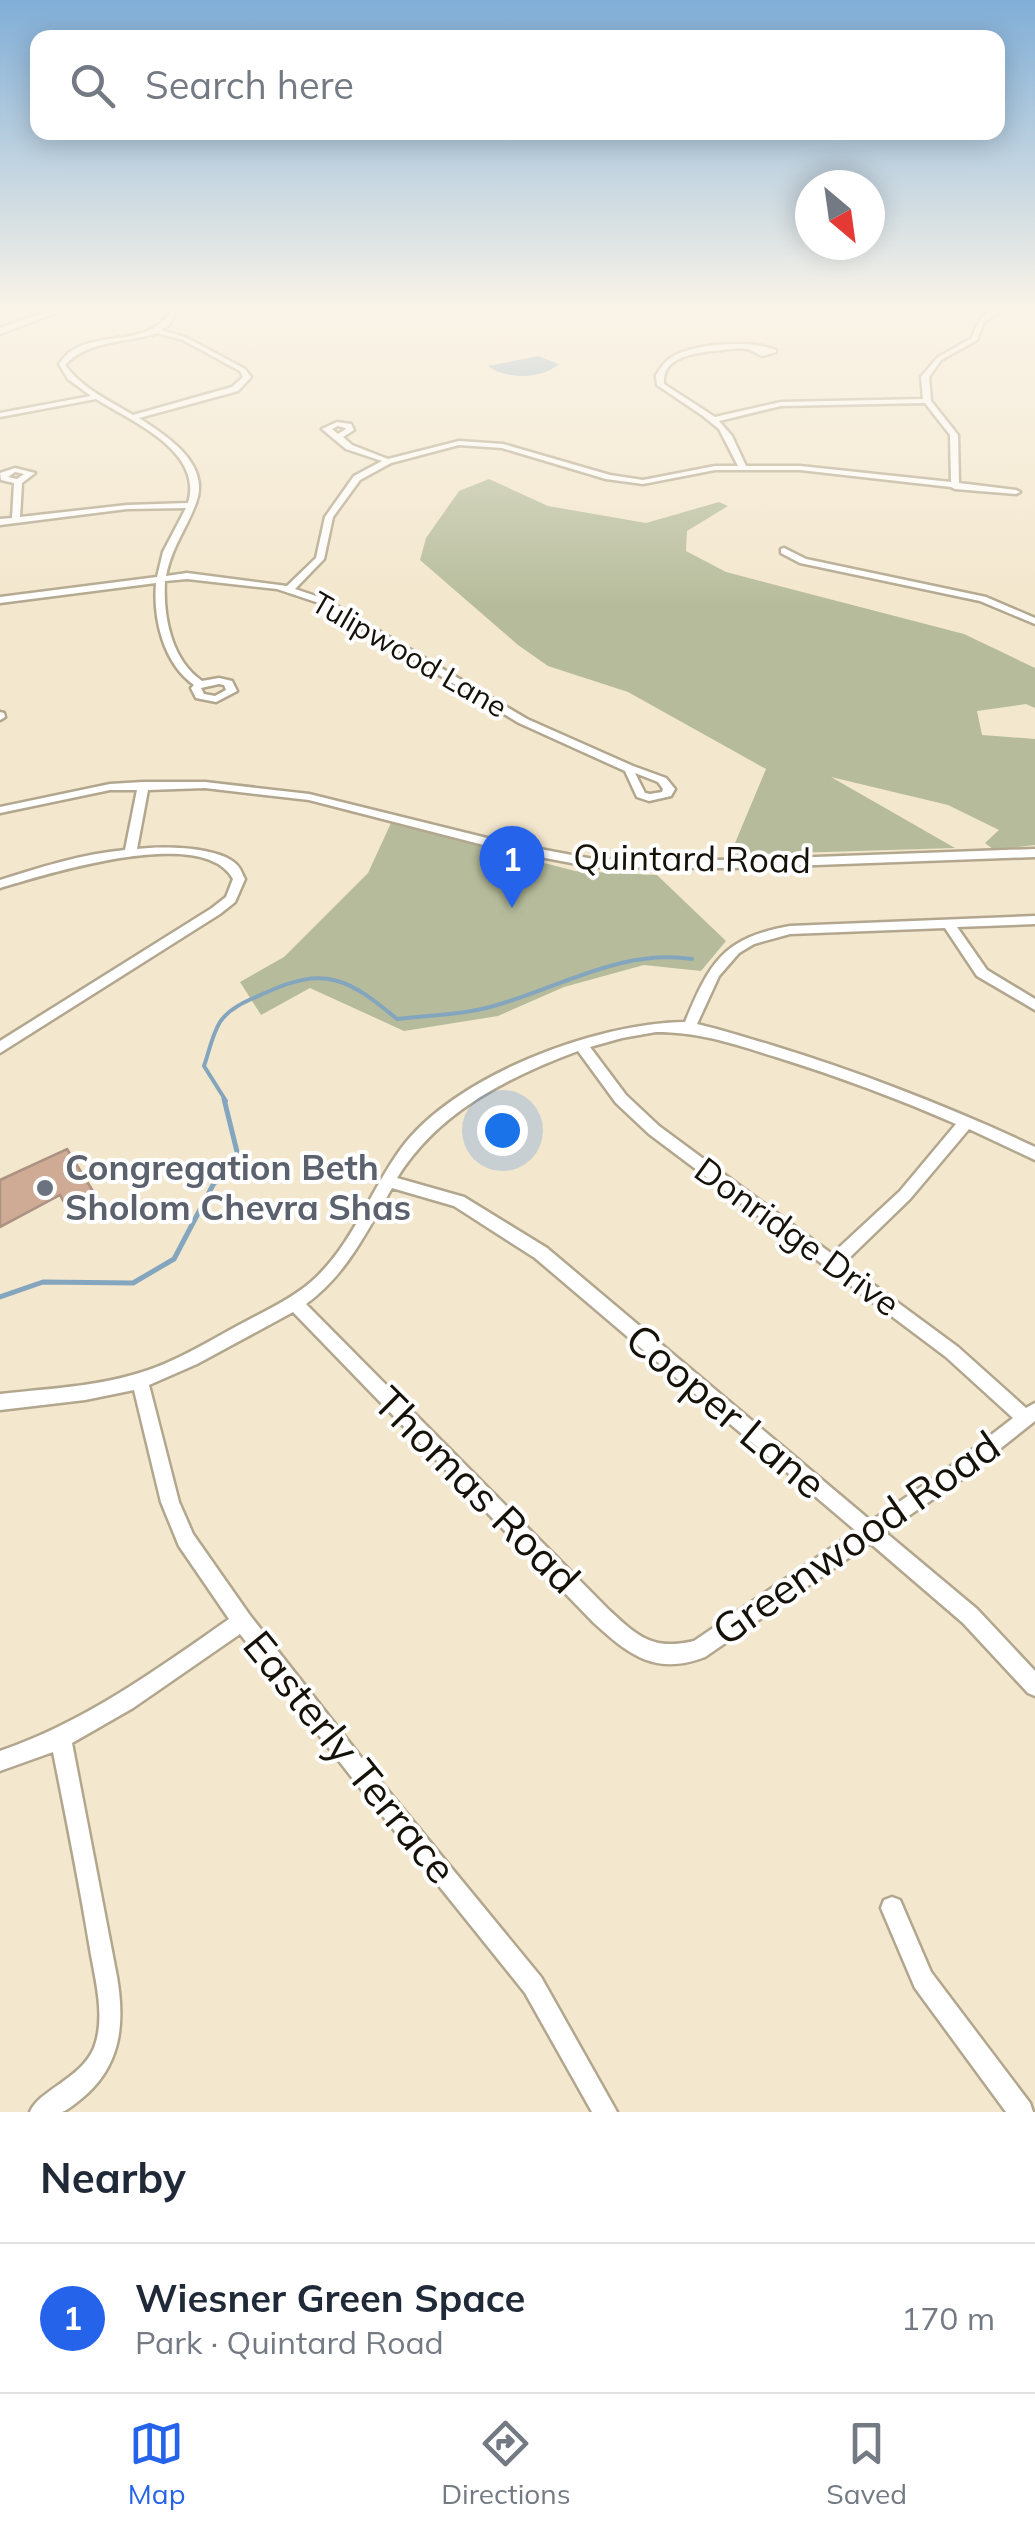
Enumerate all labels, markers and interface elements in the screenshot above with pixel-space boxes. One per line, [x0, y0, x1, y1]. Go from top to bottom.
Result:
search box [30, 30, 1005, 140]
icon: search [65, 58, 120, 113]
text: Search here [145, 61, 354, 109]
north arrow [795, 170, 885, 260]
street label: Tulipwood Lane [305, 583, 514, 725]
pin: 1 [480, 826, 544, 908]
street label: Quintard Road [573, 834, 811, 882]
your location [477, 1105, 528, 1156]
place label: Congregation Beth Sholom Chevra Shas [65, 1145, 411, 1229]
street label: Donridge Drive [687, 1147, 909, 1325]
marker: Congregation Beth Sholom Chevra Shas [34, 1177, 56, 1199]
street label: Cooper Lane [615, 1312, 837, 1510]
street label: Thomas Road [363, 1375, 592, 1604]
street label: Greenwood Road [702, 1419, 1010, 1657]
street label: Easterly Terrace [232, 1620, 468, 1894]
text: Nearby [40, 2151, 186, 2204]
text: Wiesner Green Space [135, 2274, 525, 2322]
text: 1 [63, 2298, 82, 2338]
text: 170 m [901, 2298, 995, 2338]
text: Park · Quintard Road [135, 2322, 444, 2362]
tab: Map [128, 2416, 185, 2511]
tab: Directions [441, 2416, 571, 2511]
tab: Saved [826, 2416, 907, 2511]

